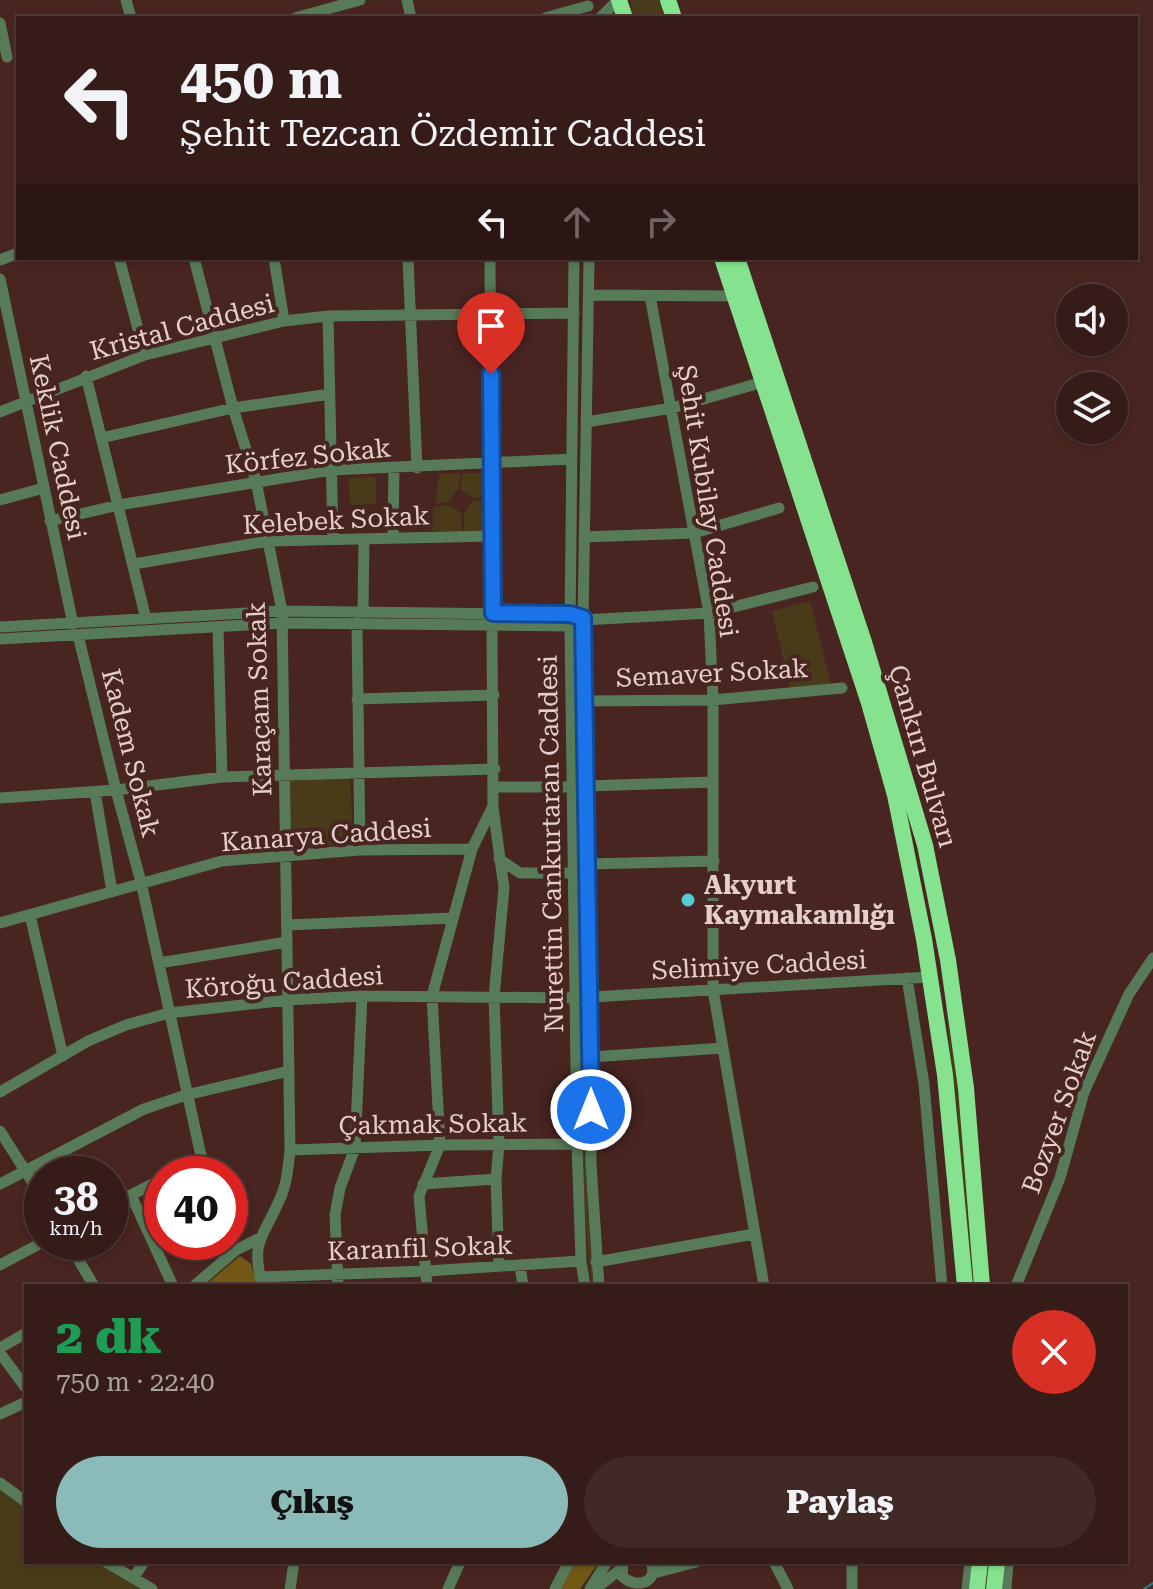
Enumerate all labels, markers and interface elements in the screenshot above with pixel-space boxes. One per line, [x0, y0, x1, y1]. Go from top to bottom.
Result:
text: 450 m [180, 46, 342, 112]
icon: left [48, 48, 152, 152]
text: Şehit Tezcan Özdemir Caddesi [180, 113, 706, 155]
icon: left [471, 200, 515, 244]
icon: ahead [555, 200, 599, 244]
icon: right [639, 200, 683, 244]
map controls [1056, 284, 1128, 444]
button: sound [1056, 284, 1128, 356]
street label: Kristal Caddesi [87, 288, 277, 366]
pin [457, 292, 525, 374]
icon: arrive [469, 304, 513, 348]
street label: Keklik Caddesi [24, 352, 92, 542]
street label: Şehit Kubilay Caddesi [672, 363, 744, 639]
button: layers [1056, 372, 1128, 444]
street label: Körfez Sokak [224, 432, 392, 480]
street label: Kelebek Sokak [242, 500, 430, 540]
street label: Karaçam Sokak [241, 601, 277, 797]
street label: Semaver Sokak [615, 653, 809, 693]
street label: Nurettin Cankurtaran Caddesi [533, 655, 569, 1033]
street label: Çankırı Bulvarı [883, 661, 963, 851]
street label: Kadem Sokak [96, 666, 166, 840]
street label: Kanarya Caddesi [220, 813, 432, 857]
place label: Akyurt Kaymakamlığı [704, 870, 895, 930]
marker: Akyurt Kaymakamlığı [679, 891, 697, 909]
street label: Selimiye Caddesi [651, 944, 867, 986]
street label: Köroğu Caddesi [184, 960, 384, 1004]
street label: Bozyer Sokak [1016, 1026, 1102, 1198]
position arrow [549, 1068, 633, 1152]
street label: Çakmak Sokak [338, 1107, 528, 1141]
speed limit sign: 40 [144, 1156, 248, 1260]
text: 38 [54, 1174, 98, 1221]
text: km/h [49, 1216, 103, 1240]
street label: Karanfil Sokak [327, 1230, 513, 1266]
text: 2 dk [56, 1309, 161, 1365]
button: close [1012, 1310, 1096, 1394]
text: 750 m · 22:40 [56, 1367, 215, 1397]
button: Çıkış [56, 1456, 568, 1548]
button: Paylaş [584, 1456, 1096, 1548]

